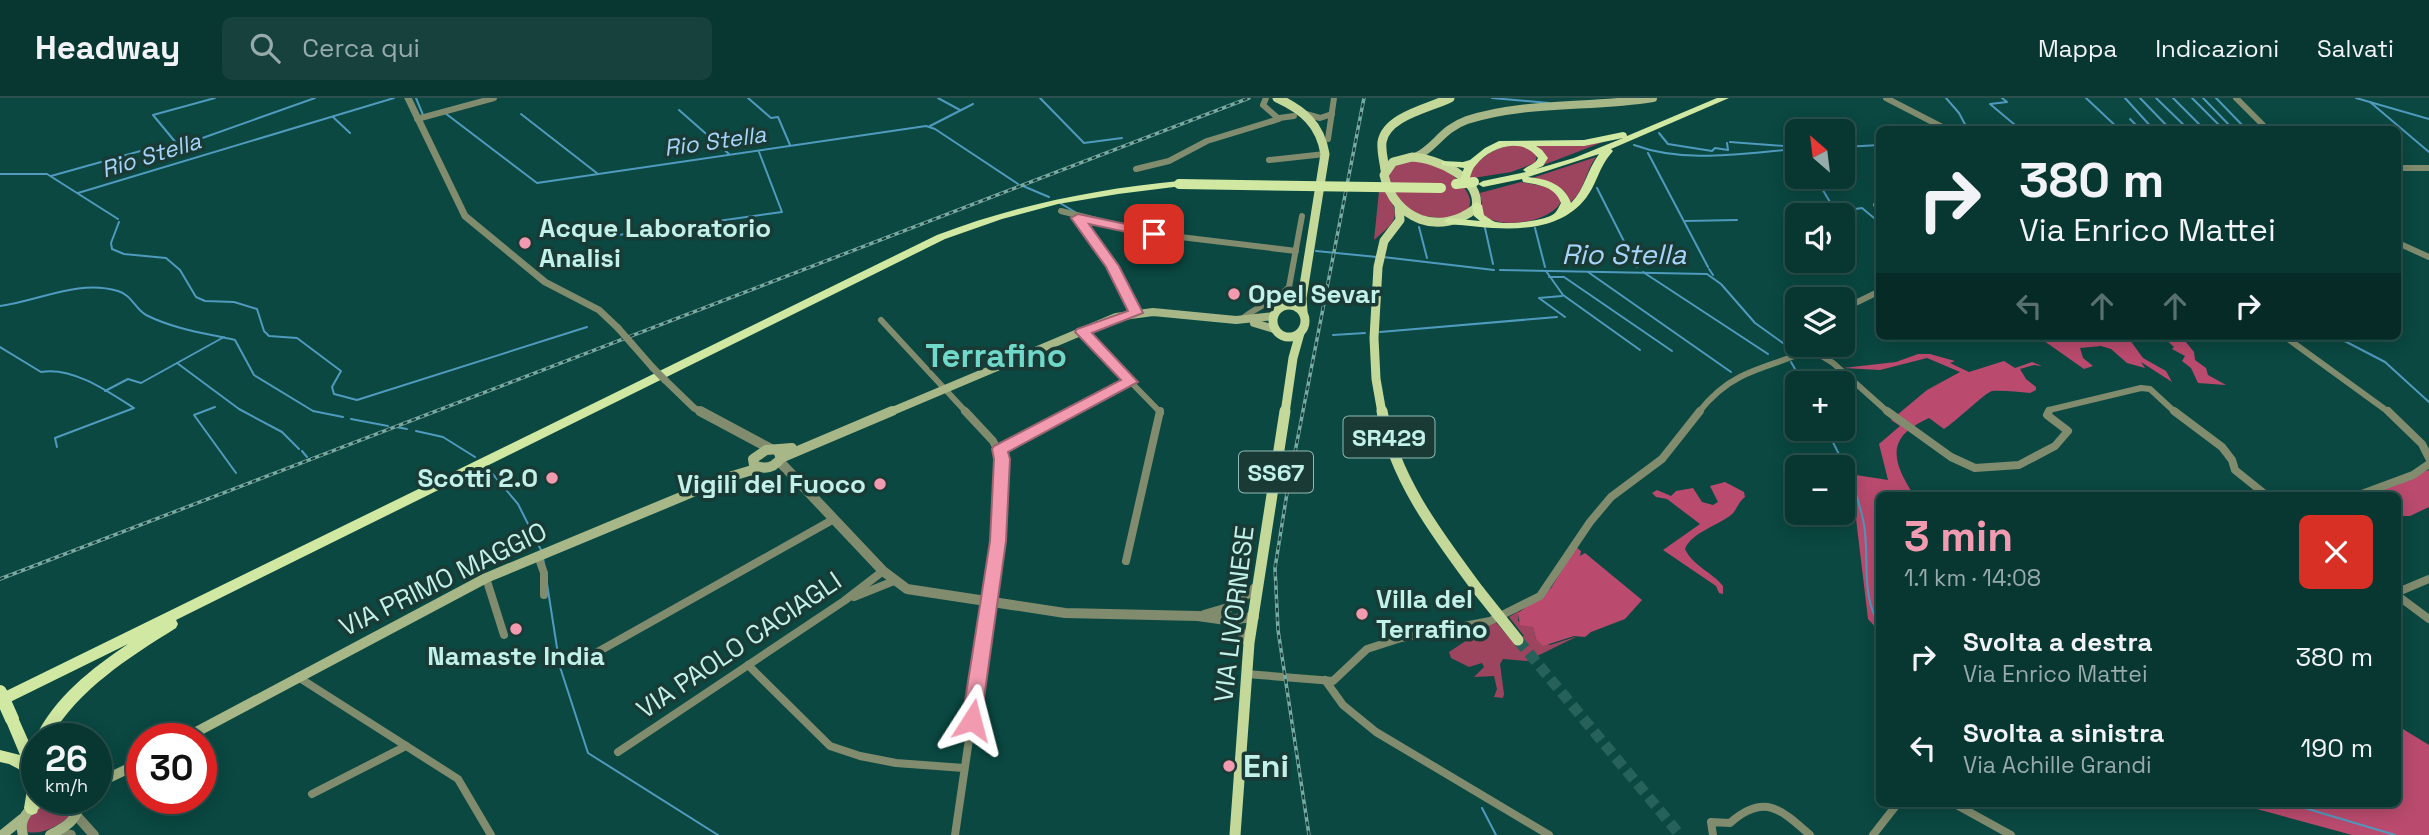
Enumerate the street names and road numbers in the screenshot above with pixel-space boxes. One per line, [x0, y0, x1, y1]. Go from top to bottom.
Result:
road number: SR429 [1344, 416, 1434, 458]
road number: SS67 [1239, 452, 1313, 492]
street label: VIA PRIMO MAGGIO [334, 514, 552, 644]
street label: VIA LIVORNESE [1206, 524, 1262, 704]
street label: VIA PAOLO CACIAGLI [630, 564, 848, 726]

